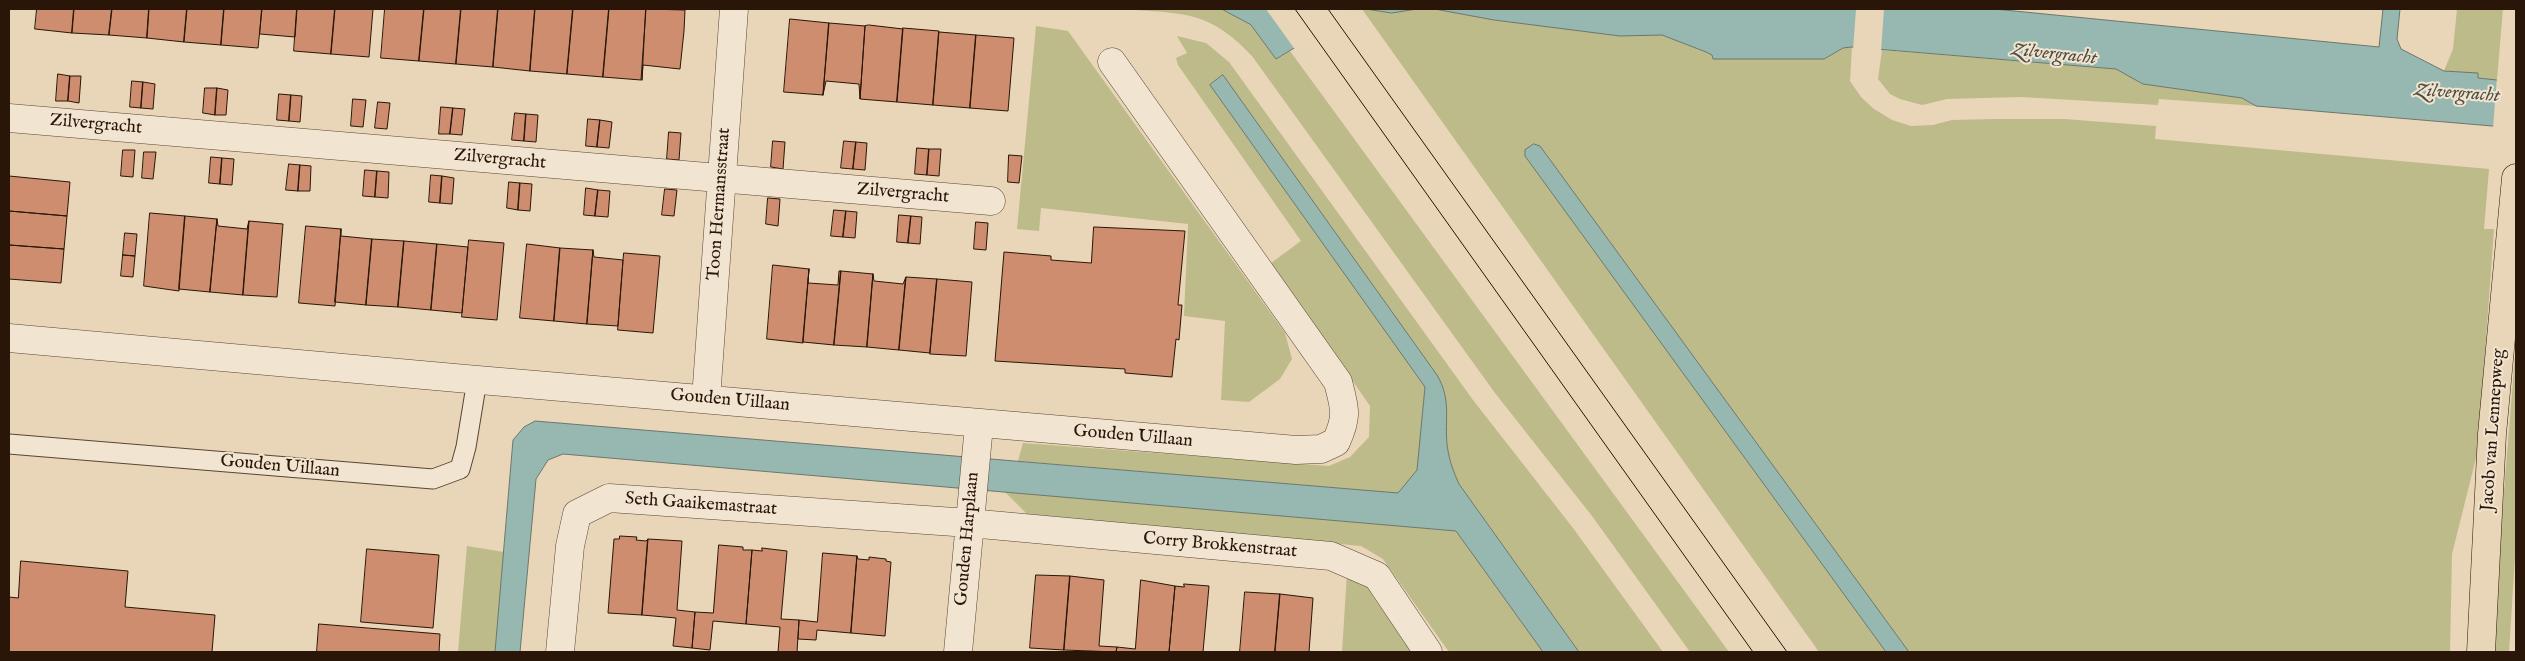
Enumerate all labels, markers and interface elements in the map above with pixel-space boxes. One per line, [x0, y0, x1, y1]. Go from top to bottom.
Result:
water label: Zilvergracht [2010, 39, 2098, 71]
water label: Zilvergracht [2413, 80, 2501, 108]
street label: Zilvergracht [49, 110, 143, 140]
street label: Toon Hermansstraat [704, 127, 736, 281]
street label: Zilvergracht [453, 145, 547, 175]
street label: Zilvergracht [856, 179, 950, 209]
street label: Jacob van Lennepweg [2478, 348, 2510, 512]
street label: Gouden Uillaan [669, 385, 791, 417]
street label: Gouden Uillaan [1072, 421, 1194, 453]
street label: Gouden Uillaan [219, 451, 341, 483]
street label: Gouden Harplaan [951, 471, 985, 607]
street label: Seth Gaaikemastraat [624, 489, 778, 521]
street label: Corry Brokkenstraat [1142, 529, 1298, 563]

